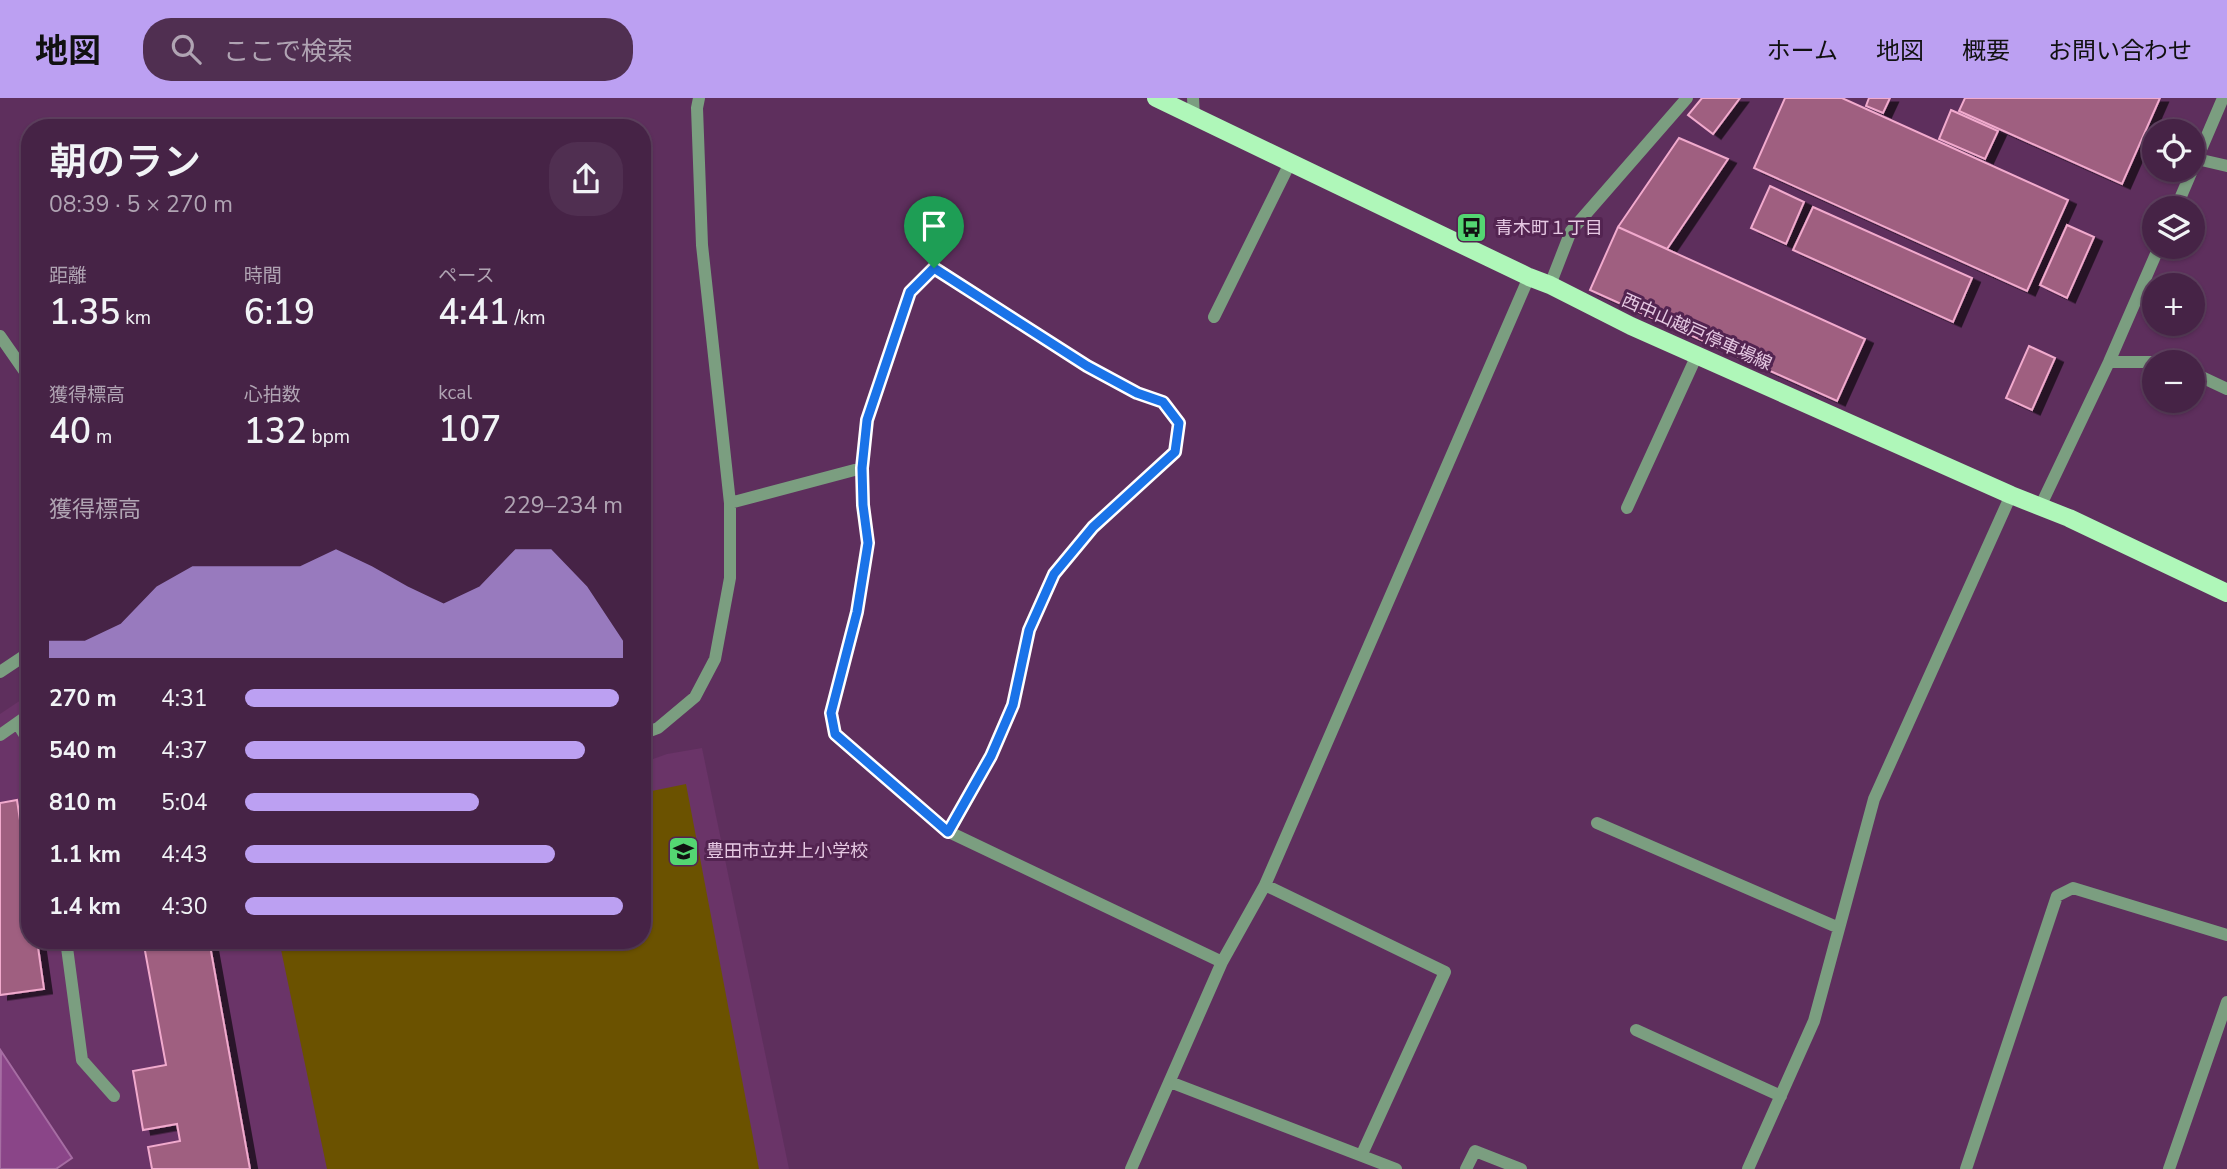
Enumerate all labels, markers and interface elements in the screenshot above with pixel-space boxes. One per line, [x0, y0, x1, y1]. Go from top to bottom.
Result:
search box [143, 18, 633, 81]
text: 地図 [35, 29, 101, 74]
icon: search [167, 30, 205, 68]
text: ここで検索 [223, 34, 353, 69]
text: ホーム [1767, 35, 1838, 67]
text: 地図 [1876, 35, 1924, 67]
text: 概要 [1962, 35, 2010, 67]
text: お問い合わせ [2048, 35, 2192, 67]
map controls [2142, 119, 2205, 413]
button: locate [2142, 119, 2205, 182]
text: 朝のラン [49, 137, 201, 188]
button: share [549, 142, 623, 216]
text: 08:39 · 5 × 270 m [49, 189, 233, 220]
pin [904, 196, 964, 268]
button: layers [2142, 196, 2205, 259]
icon: arrive [915, 207, 953, 245]
bus stop icon: 青木町１丁目 [1455, 211, 1489, 245]
place label: 青木町１丁目 [1495, 216, 1603, 240]
text: 距離 [49, 263, 87, 289]
text: 時間 [244, 263, 282, 289]
text: ペース [438, 263, 494, 289]
button: + [2142, 273, 2205, 336]
street label: 西中山越戸停車場線 [1618, 288, 1776, 376]
text: 1.35 [49, 289, 120, 336]
text: 6:19 [244, 289, 315, 336]
text: 4:41 [438, 289, 510, 336]
text: km [120, 305, 151, 331]
text: /km [510, 305, 546, 331]
button: − [2142, 350, 2205, 413]
text: kcal [438, 380, 472, 406]
text: 獲得標高 [49, 382, 125, 408]
text: 心拍数 [244, 382, 301, 408]
text: 107 [438, 406, 501, 453]
text: 40 [49, 408, 91, 455]
text: 132 [244, 408, 307, 455]
text: m [91, 424, 112, 450]
text: bpm [307, 424, 350, 450]
text: 229–234 m [503, 490, 623, 521]
text: 獲得標高 [49, 494, 141, 525]
text: 270 m [49, 683, 117, 714]
text: 4:31 [161, 683, 208, 714]
text: 540 m [49, 735, 117, 766]
text: 4:37 [161, 735, 208, 766]
text: 810 m [49, 787, 117, 818]
text: 5:04 [161, 787, 208, 818]
school or university icon: 豊田市立井上小学校 [666, 834, 700, 868]
text: 1.1 km [49, 839, 121, 870]
text: 4:43 [161, 839, 208, 870]
place label: 豊田市立井上小学校 [706, 839, 868, 863]
text: 1.4 km [49, 891, 121, 922]
text: 4:30 [161, 891, 208, 922]

